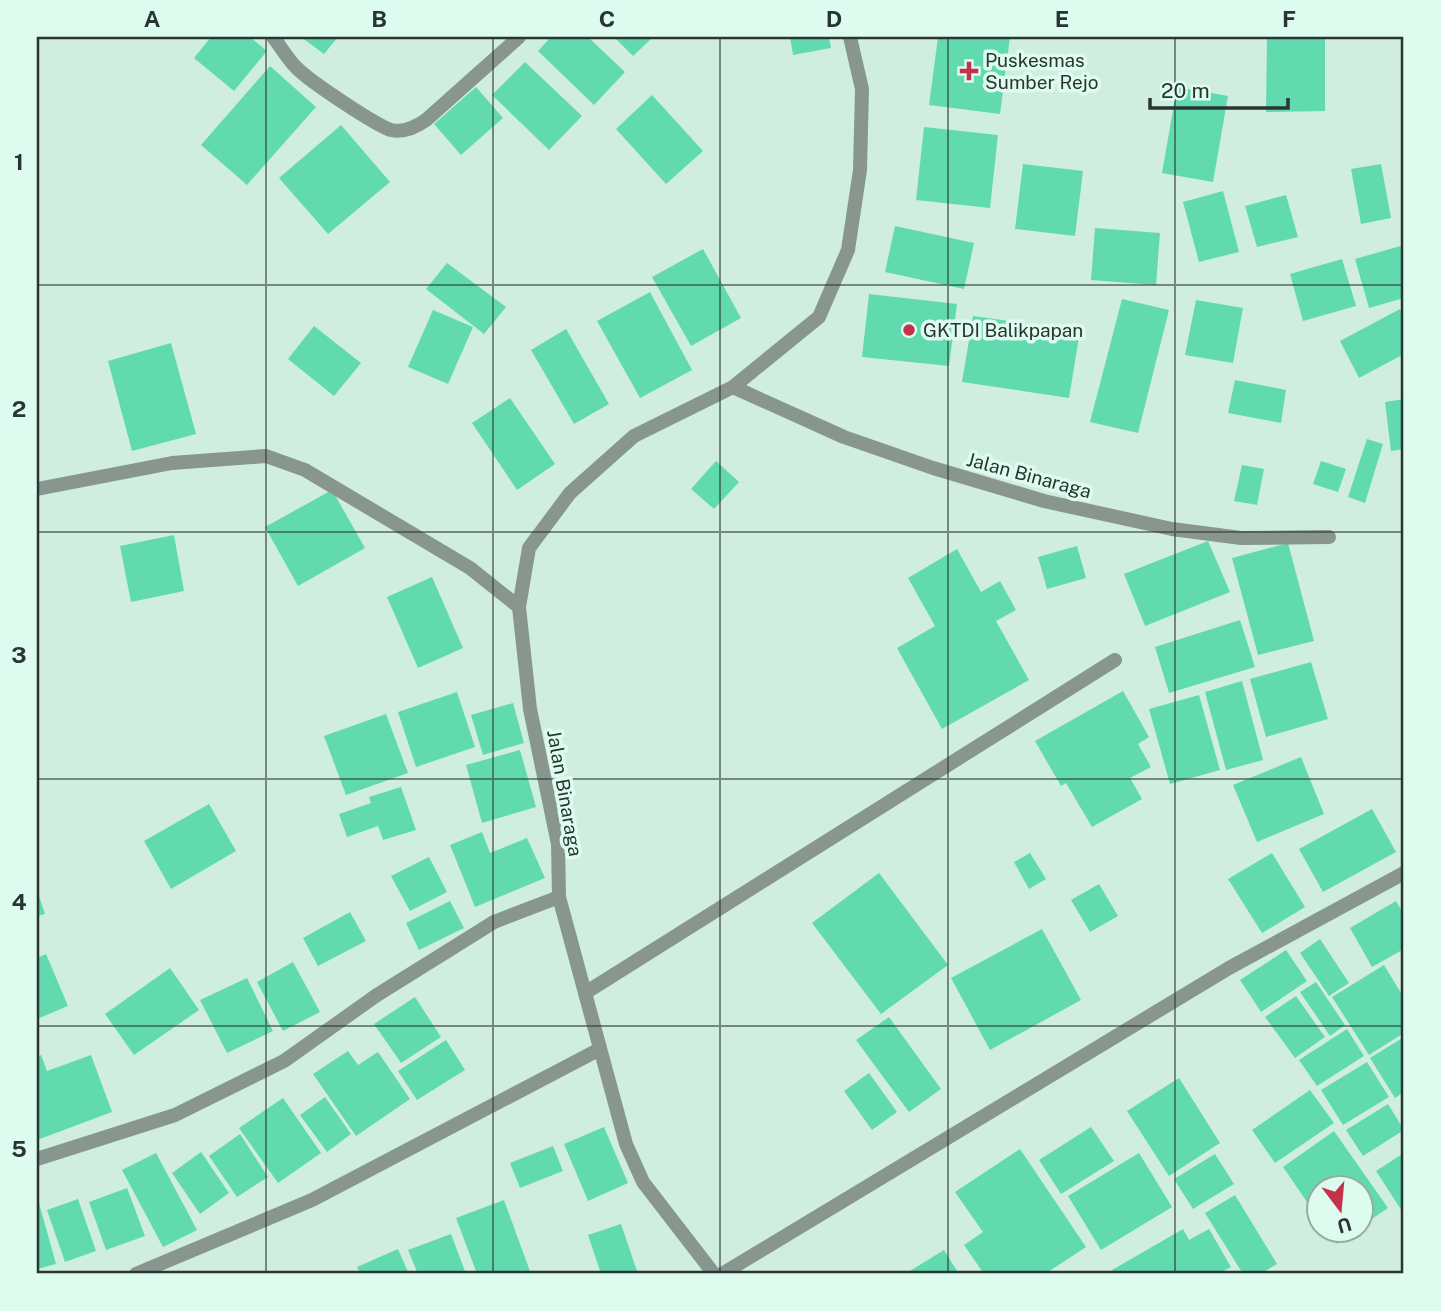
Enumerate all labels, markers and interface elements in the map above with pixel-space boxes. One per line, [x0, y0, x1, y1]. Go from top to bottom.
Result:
text: A [144, 5, 161, 32]
text: B [371, 5, 387, 32]
text: C [599, 5, 615, 32]
text: D [826, 5, 842, 32]
text: E [1055, 5, 1069, 32]
text: F [1282, 5, 1296, 32]
place label: Puskesmas Sumber Rejo [985, 49, 1099, 93]
marker: Puskesmas Sumber Rejo [959, 61, 979, 81]
scale bar [1150, 66, 1289, 110]
text: 20 m [1161, 78, 1210, 103]
text: 1 [14, 148, 24, 175]
place label: GKTDI Balikpapan [923, 319, 1083, 341]
marker: GKTDI Balikpapan [901, 322, 917, 338]
text: 2 [12, 395, 26, 422]
street label: Jalan Binaraga [964, 448, 1094, 502]
text: 3 [11, 641, 27, 668]
street label: Jalan Binaraga [543, 728, 587, 858]
text: 4 [11, 888, 27, 915]
text: 5 [11, 1135, 27, 1162]
north arrow [1304, 1174, 1374, 1244]
text: U [1335, 1213, 1354, 1238]

